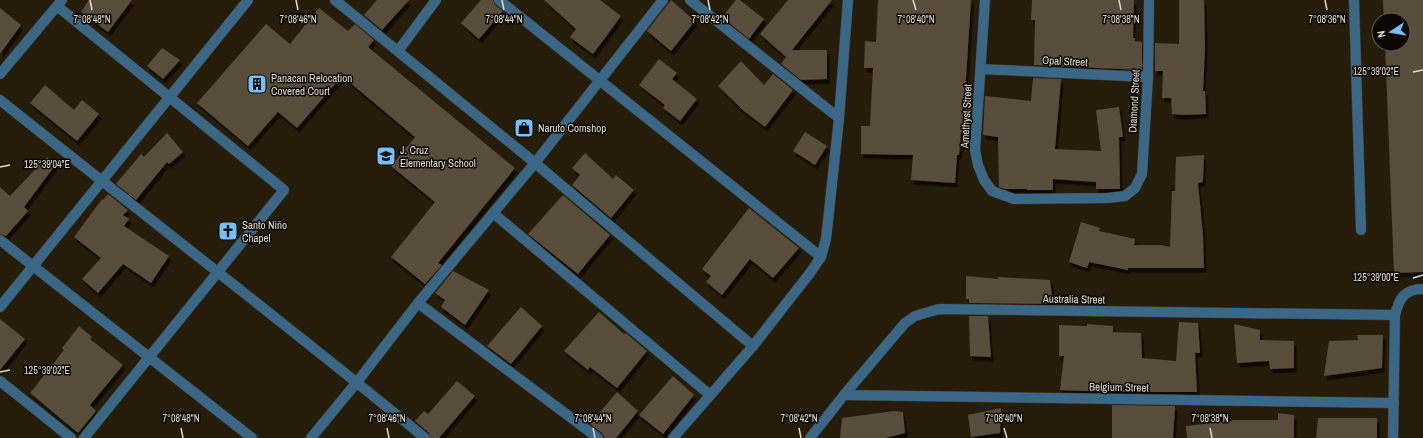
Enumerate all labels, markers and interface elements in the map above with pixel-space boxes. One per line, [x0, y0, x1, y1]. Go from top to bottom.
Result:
north arrow [1371, 12, 1411, 52]
text: 7°08'48"N [73, 13, 111, 26]
text: 7°08'46"N [279, 13, 317, 26]
text: 7°08'44"N [485, 13, 523, 26]
text: 7°08'42"N [691, 13, 729, 26]
text: 7°08'40"N [897, 13, 935, 26]
text: 7°08'38"N [1102, 13, 1140, 26]
text: 7°08'36"N [1308, 13, 1346, 26]
text: N [1374, 29, 1389, 39]
street label: Opal Street [1042, 53, 1089, 69]
text: 125°39'02"E [1353, 65, 1399, 78]
street label: Diamond Street [1125, 69, 1143, 133]
place label: Panacan Relocation Covered Court [271, 71, 352, 98]
building icon: Panacan Relocation Covered Court [246, 73, 268, 95]
street label: Amethyst Street [957, 83, 975, 149]
shop icon: Naruto Comshop [513, 117, 535, 139]
place label: Naruto Comshop [538, 121, 606, 135]
place label: J. Cruz Elementary School [400, 143, 476, 170]
school or university icon: J. Cruz Elementary School [375, 145, 397, 167]
text: 125°39'04"E [24, 158, 70, 171]
place label: Santo Niño Chapel [242, 218, 287, 245]
church icon: Santo Niño Chapel [217, 220, 239, 242]
text: 125°39'00"E [1353, 271, 1399, 284]
street label: Australia Street [1042, 291, 1106, 307]
text: 125°39'02"E [24, 364, 70, 377]
street label: Belgium Street [1089, 379, 1149, 395]
text: 7°08'48"N [162, 412, 200, 425]
text: 7°08'46"N [368, 412, 406, 425]
text: 7°08'44"N [574, 412, 612, 425]
text: 7°08'42"N [780, 412, 818, 425]
text: 7°08'40"N [985, 412, 1023, 425]
text: 7°08'38"N [1191, 412, 1229, 425]

